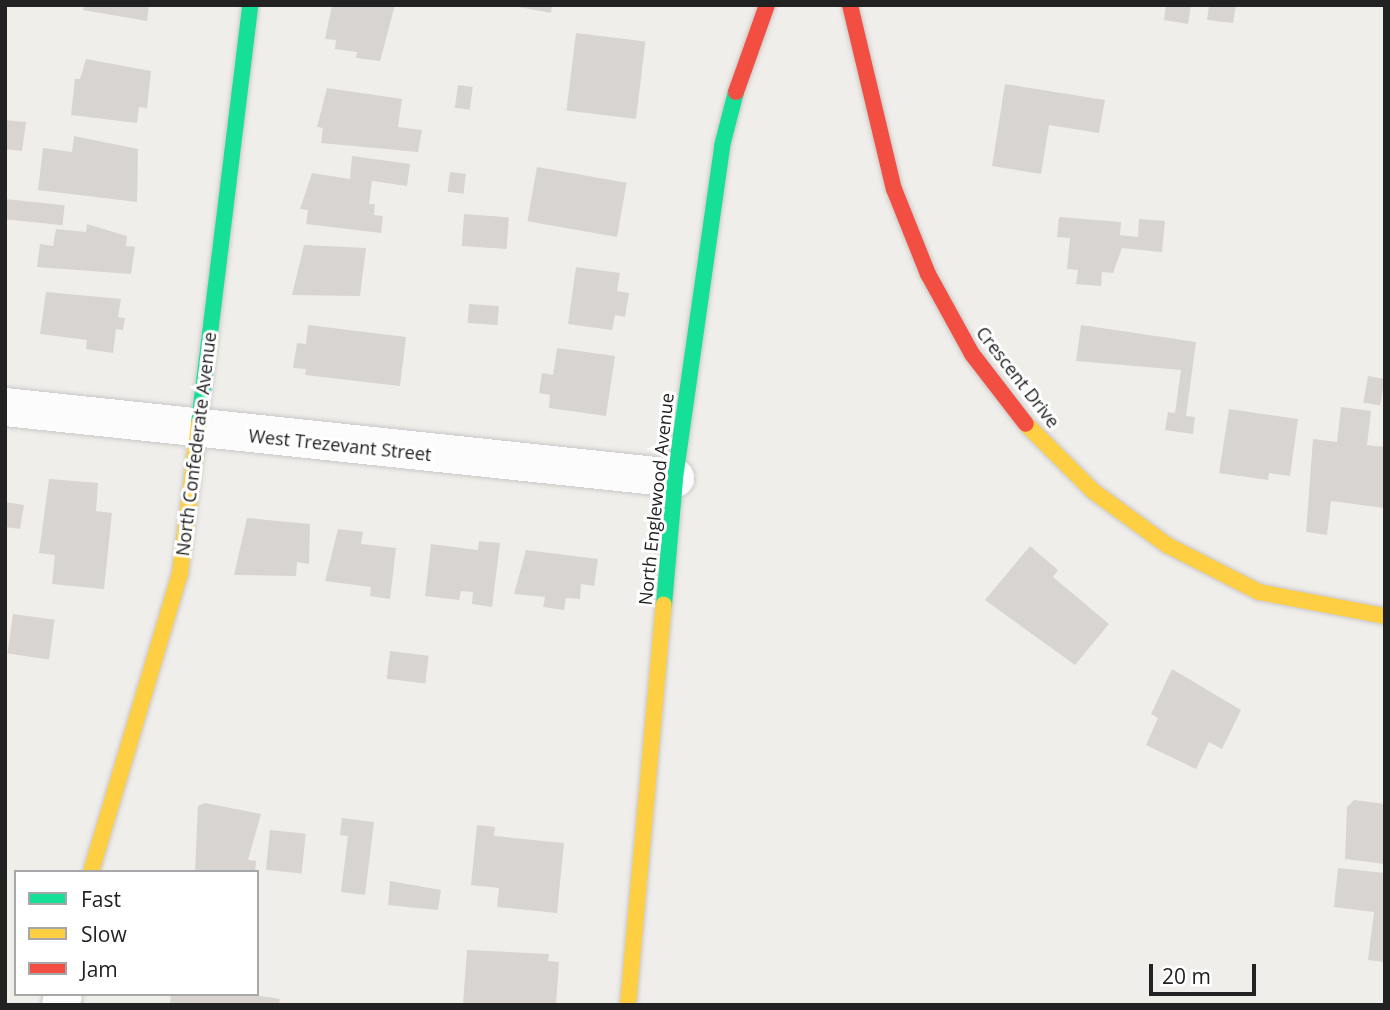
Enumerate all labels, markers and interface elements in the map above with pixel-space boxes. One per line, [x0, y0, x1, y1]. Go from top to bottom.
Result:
street label: Crescent Drive [972, 322, 1064, 432]
street label: North Confederate Avenue [172, 331, 220, 557]
street label: North Englewood Avenue [634, 392, 678, 606]
street label: West Trezevant Street [248, 425, 432, 465]
legend [14, 870, 259, 996]
text: Fast [81, 885, 121, 913]
text: Slow [81, 920, 127, 948]
scale bar [1152, 950, 1259, 994]
text: Jam [81, 955, 118, 983]
text: 20 m [1162, 962, 1211, 990]

